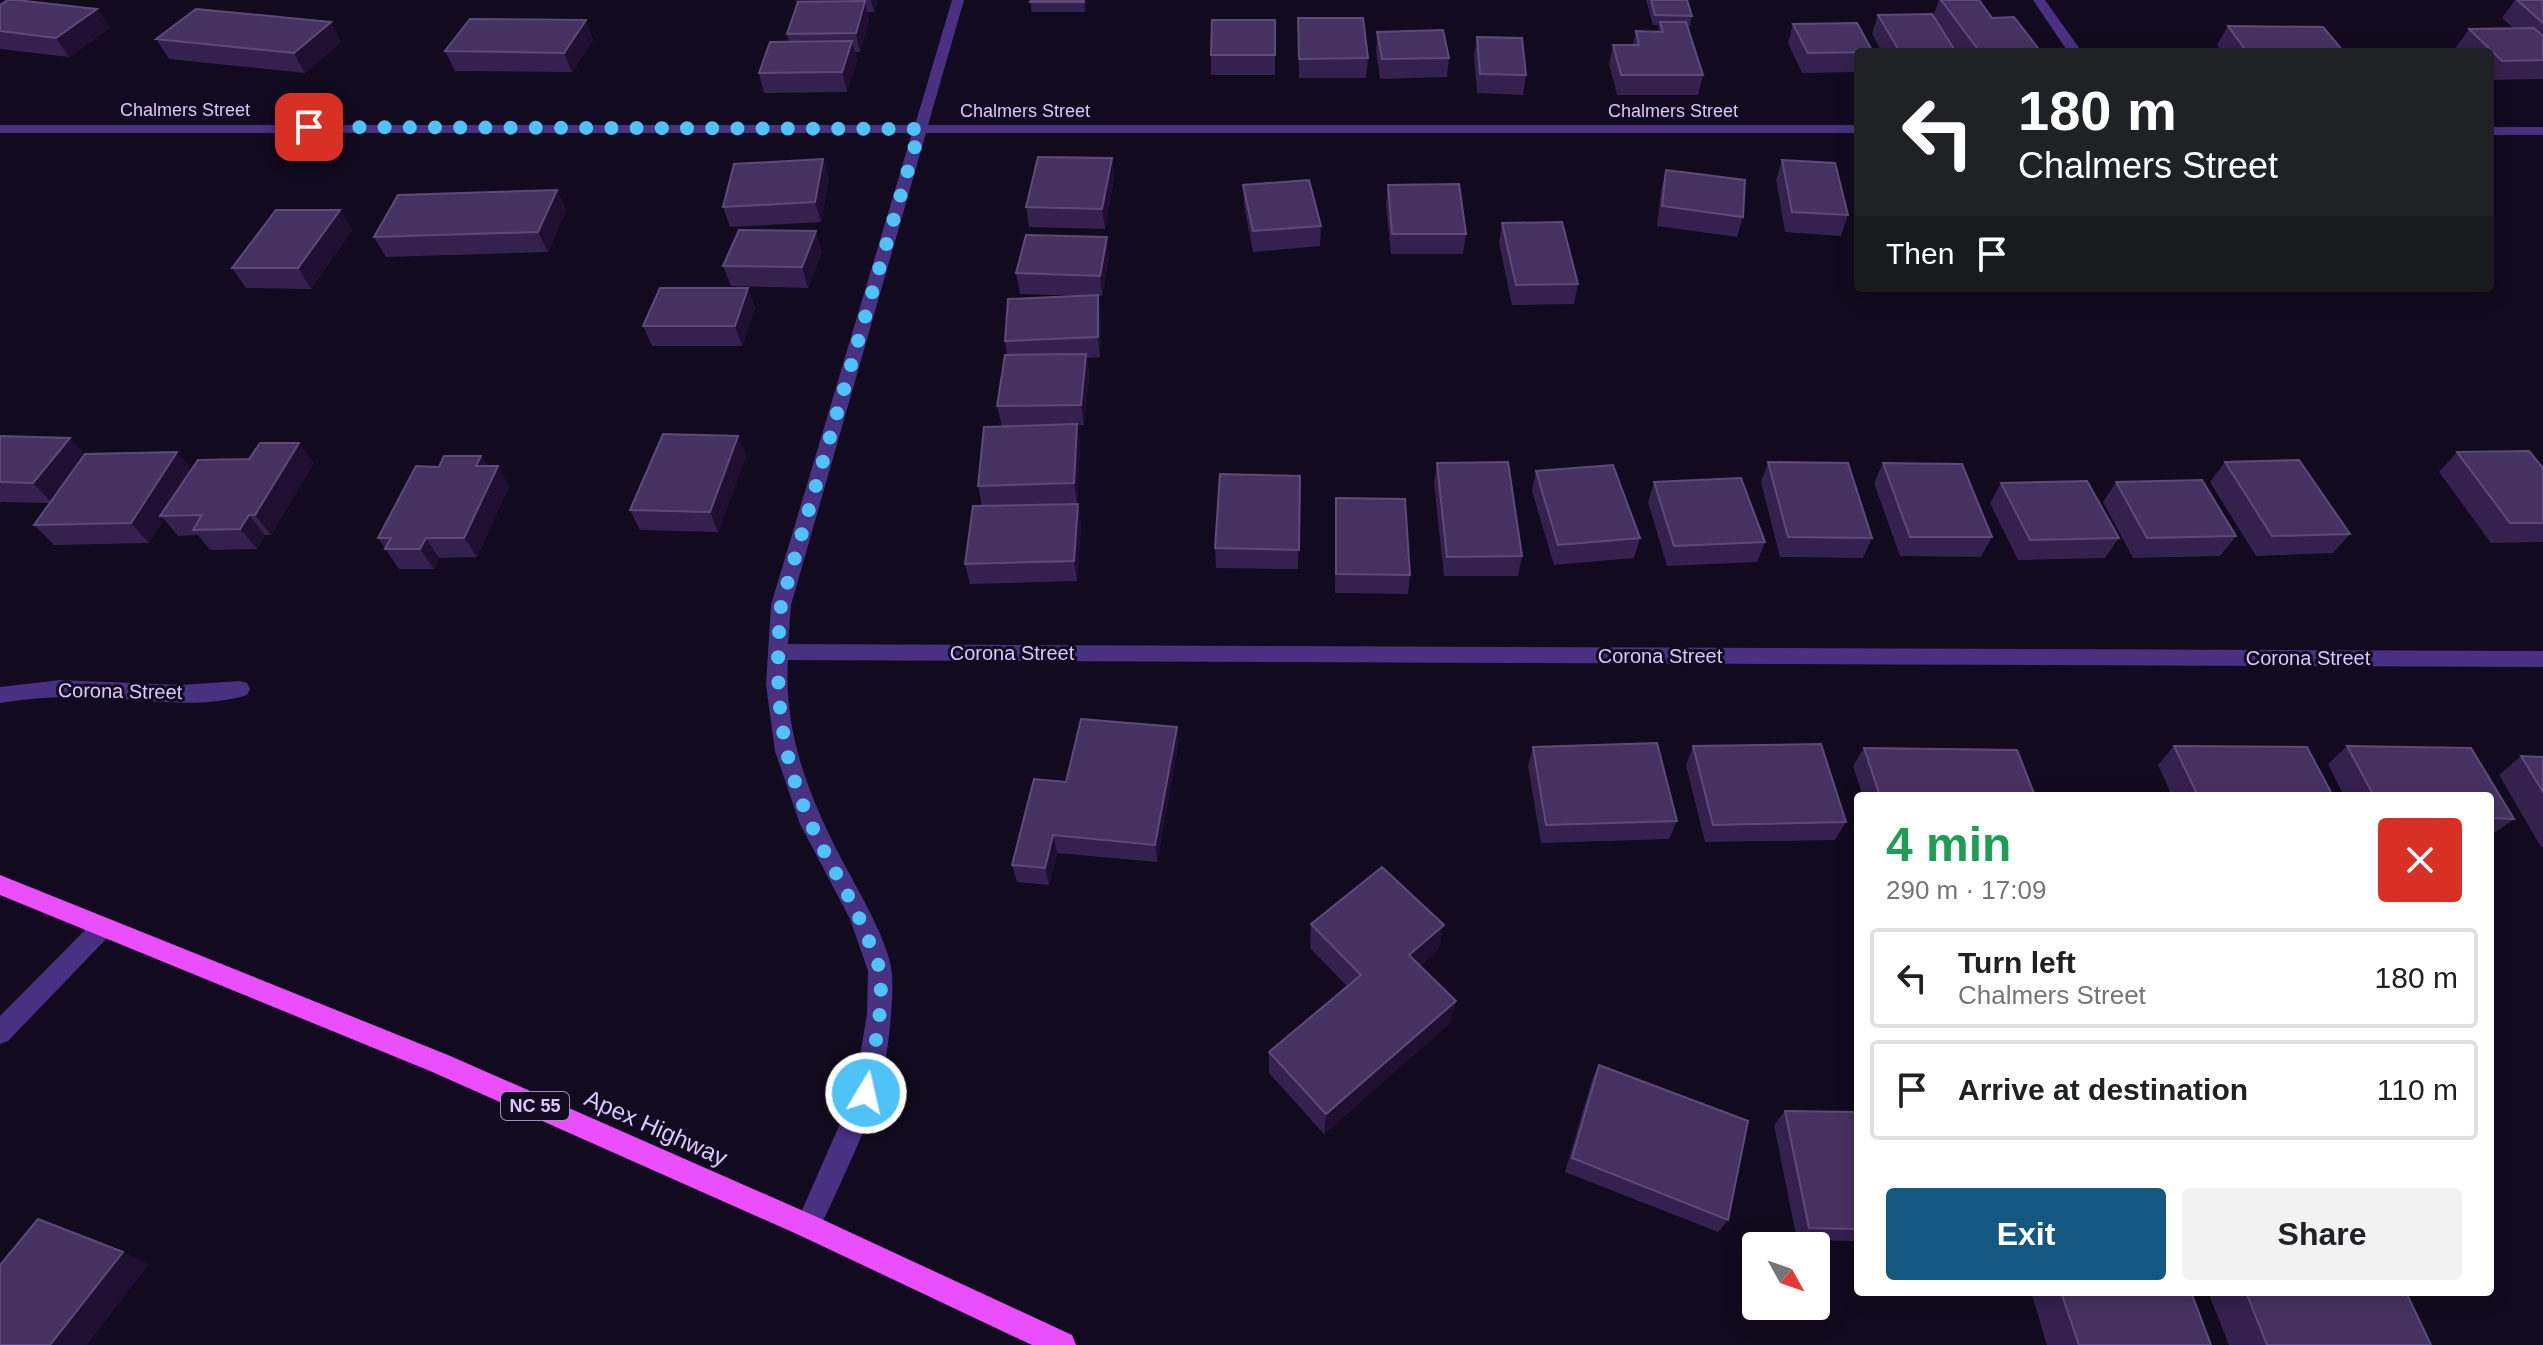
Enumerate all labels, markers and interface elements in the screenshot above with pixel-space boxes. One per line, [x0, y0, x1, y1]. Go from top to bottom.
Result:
text: 180 m [2018, 79, 2177, 142]
icon: left [1886, 80, 1990, 184]
pin [275, 93, 343, 161]
street label: Chalmers Street [120, 100, 250, 120]
street label: Chalmers Street [960, 101, 1090, 121]
street label: Chalmers Street [1608, 101, 1738, 121]
icon: arrive [287, 105, 331, 149]
text: Chalmers Street [2018, 145, 2278, 186]
icon: arrive [1970, 232, 2014, 276]
text: Then [1886, 237, 1954, 270]
street label: Corona Street [950, 642, 1075, 664]
street label: Corona Street [1598, 645, 1723, 667]
street label: Corona Street [2246, 647, 2371, 669]
street label: Corona Street [58, 679, 183, 703]
text: 4 min [1886, 818, 2011, 871]
button: close [2378, 818, 2462, 902]
text: 290 m · 17:09 [1886, 875, 2046, 905]
text: Turn left [1958, 946, 2076, 979]
icon: left [1890, 956, 1934, 1000]
text: 180 m [2375, 961, 2458, 994]
text: Chalmers Street [1958, 980, 2146, 1010]
position arrow [824, 1051, 908, 1135]
icon: arrive [1890, 1068, 1934, 1112]
text: Arrive at destination [1958, 1073, 2248, 1106]
text: 110 m [2377, 1073, 2458, 1106]
street label: Apex Highway [581, 1084, 732, 1171]
road number: NC 55 [501, 1092, 569, 1120]
button: Exit [1886, 1188, 2166, 1280]
button: Share [2182, 1188, 2462, 1280]
north arrow [1742, 1232, 1830, 1320]
map controls [1742, 1232, 1830, 1320]

